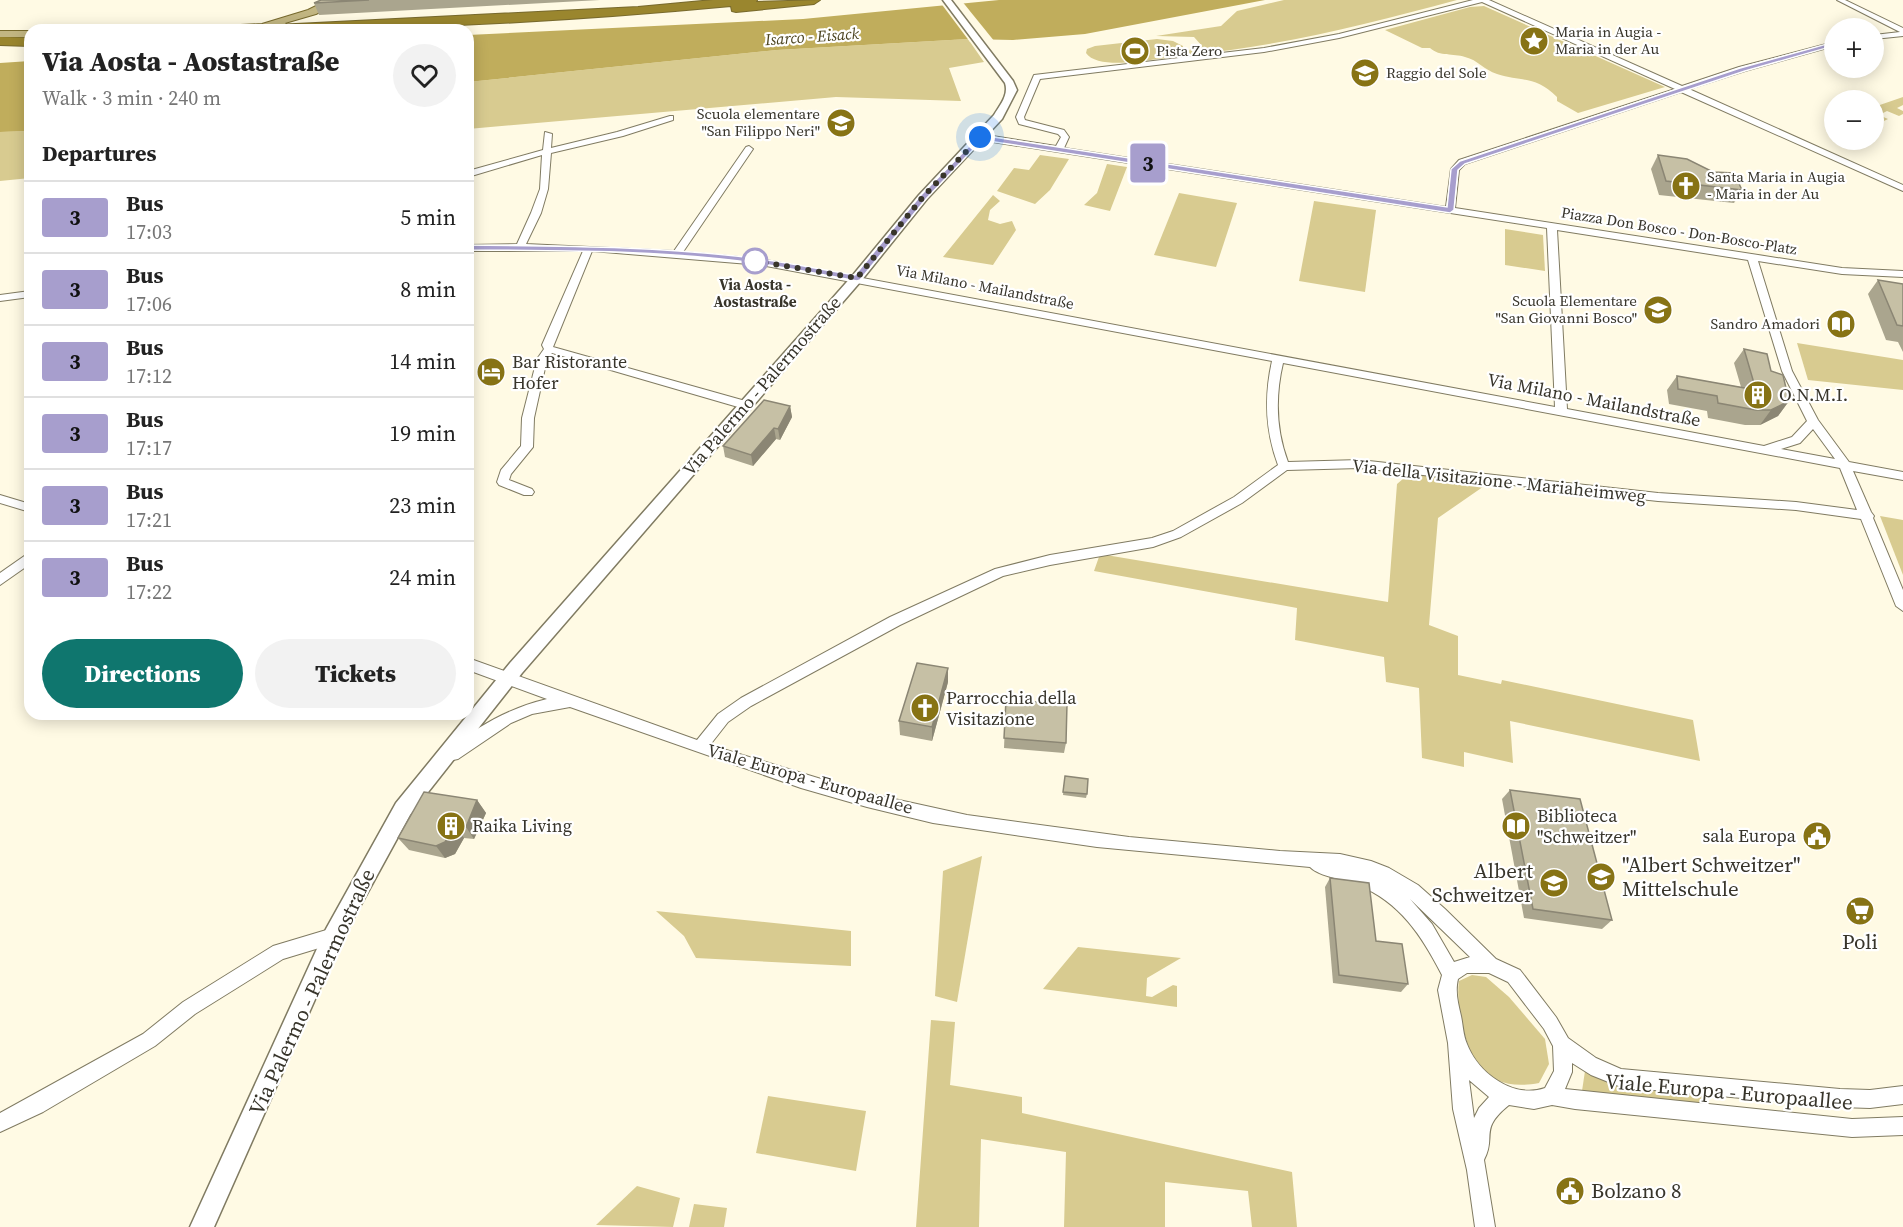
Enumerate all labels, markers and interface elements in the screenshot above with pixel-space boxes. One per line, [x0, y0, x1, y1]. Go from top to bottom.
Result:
map controls [1824, 18, 1884, 150]
button: + [1824, 18, 1884, 78]
place label: Maria in Augia - Maria in der Au [1555, 21, 1661, 59]
water label: Isarco - Eisack [763, 22, 860, 50]
place icon: Maria in Augia - Maria in der Au [1518, 25, 1550, 57]
sports icon: Pista Zero [1119, 35, 1151, 67]
place label: Pista Zero [1156, 40, 1222, 61]
text: Via Aosta - Aostastraße [42, 42, 339, 80]
button: heart [393, 44, 456, 107]
school or university icon: Raggio del Sole [1349, 57, 1381, 89]
place label: Raggio del Sole [1386, 62, 1487, 83]
text: Walk · 3 min · 240 m [42, 84, 221, 112]
button: − [1824, 90, 1884, 150]
place label: Scuola elementare "San Filippo Neri" [697, 103, 820, 141]
school or university icon: Scuola elementare "San Filippo Neri" [825, 107, 857, 139]
your location [965, 122, 995, 152]
text: Departures [42, 138, 156, 168]
line badge: 3 [1128, 144, 1168, 182]
text: 3 [1142, 149, 1154, 178]
place label: Santa Maria in Augia - Maria in der Au [1707, 166, 1846, 204]
church icon: Santa Maria in Augia - Maria in der Au [1670, 170, 1702, 202]
text: Bus [126, 188, 163, 218]
street label: Piazza Don Bosco - Don-Bosco-Platz [1560, 201, 1799, 260]
text: 5 min [400, 202, 456, 232]
text: 3 [69, 203, 81, 232]
text: 17:03 [126, 218, 172, 246]
marker: Via Aosta - Aostastraße [742, 248, 768, 274]
street label: Via Milano - Mailandstraße [894, 259, 1076, 314]
text: Bus [126, 260, 163, 290]
text: 8 min [400, 274, 456, 304]
place label: Via Aosta - Aostastraße [714, 274, 797, 312]
text: 3 [69, 275, 81, 304]
text: 17:06 [126, 290, 172, 318]
place label: Scuola Elementare "San Giovanni Bosco" [1496, 290, 1637, 328]
street label: Via Palermo - Palermostraße [677, 291, 847, 481]
school or university icon: Scuola Elementare "San Giovanni Bosco" [1642, 294, 1674, 326]
library icon: Sandro Amadori [1825, 308, 1857, 340]
place label: Sandro Amadori [1711, 313, 1820, 334]
text: Bus [126, 332, 163, 362]
text: 14 min [389, 346, 456, 376]
text: 3 [69, 347, 81, 376]
place label: Bar Ristorante Hofer [512, 349, 627, 395]
hotel icon: Bar Ristorante Hofer [475, 356, 507, 388]
text: 17:12 [126, 362, 172, 390]
street label: Via Milano - Mailandstraße [1485, 367, 1703, 432]
building icon: O.N.M.I. [1742, 379, 1774, 411]
place label: O.N.M.I. [1779, 382, 1848, 407]
text: Bus [126, 404, 163, 434]
text: 19 min [389, 418, 456, 448]
text: 3 [69, 419, 81, 448]
text: 17:17 [126, 434, 172, 462]
street label: Via della Visitazione - Mariaheimweg [1351, 453, 1647, 508]
text: Bus [126, 476, 163, 506]
text: 23 min [389, 490, 456, 520]
text: 3 [69, 491, 81, 520]
text: 17:21 [126, 506, 172, 534]
text: Bus [126, 548, 163, 578]
text: 24 min [389, 562, 456, 592]
text: 3 [69, 563, 81, 592]
text: 17:22 [126, 578, 172, 606]
button: Directions [42, 639, 243, 708]
button: Tickets [255, 639, 456, 708]
place label: Parrocchia della Visitazione [946, 685, 1077, 731]
church icon: Parrocchia della Visitazione [909, 692, 941, 724]
street label: Viale Europa - Europaallee [704, 737, 916, 820]
place label: Biblioteca "Schweitzer" [1537, 803, 1637, 849]
building icon: Raika Living [435, 810, 467, 842]
library icon: Biblioteca "Schweitzer" [1500, 810, 1532, 842]
place label: Raika Living [472, 813, 572, 838]
public building icon: sala Europa [1801, 820, 1833, 852]
place label: sala Europa [1703, 823, 1797, 848]
place label: "Albert Schweitzer" Mittelschule [1622, 850, 1801, 903]
place label: Albert Schweitzer [1432, 856, 1533, 909]
school or university icon: "Albert Schweitzer" Mittelschule [1585, 861, 1617, 893]
street label: Via Palermo - Palermostraße [242, 864, 381, 1120]
school or university icon: Albert Schweitzer [1538, 867, 1570, 899]
supermarket icon: Poli [1844, 895, 1876, 927]
place label: Poli [1842, 927, 1878, 956]
street label: Viale Europa - Europaallee [1604, 1066, 1854, 1117]
public building icon: Bolzano 8 [1554, 1175, 1586, 1207]
place label: Bolzano 8 [1591, 1176, 1682, 1205]

